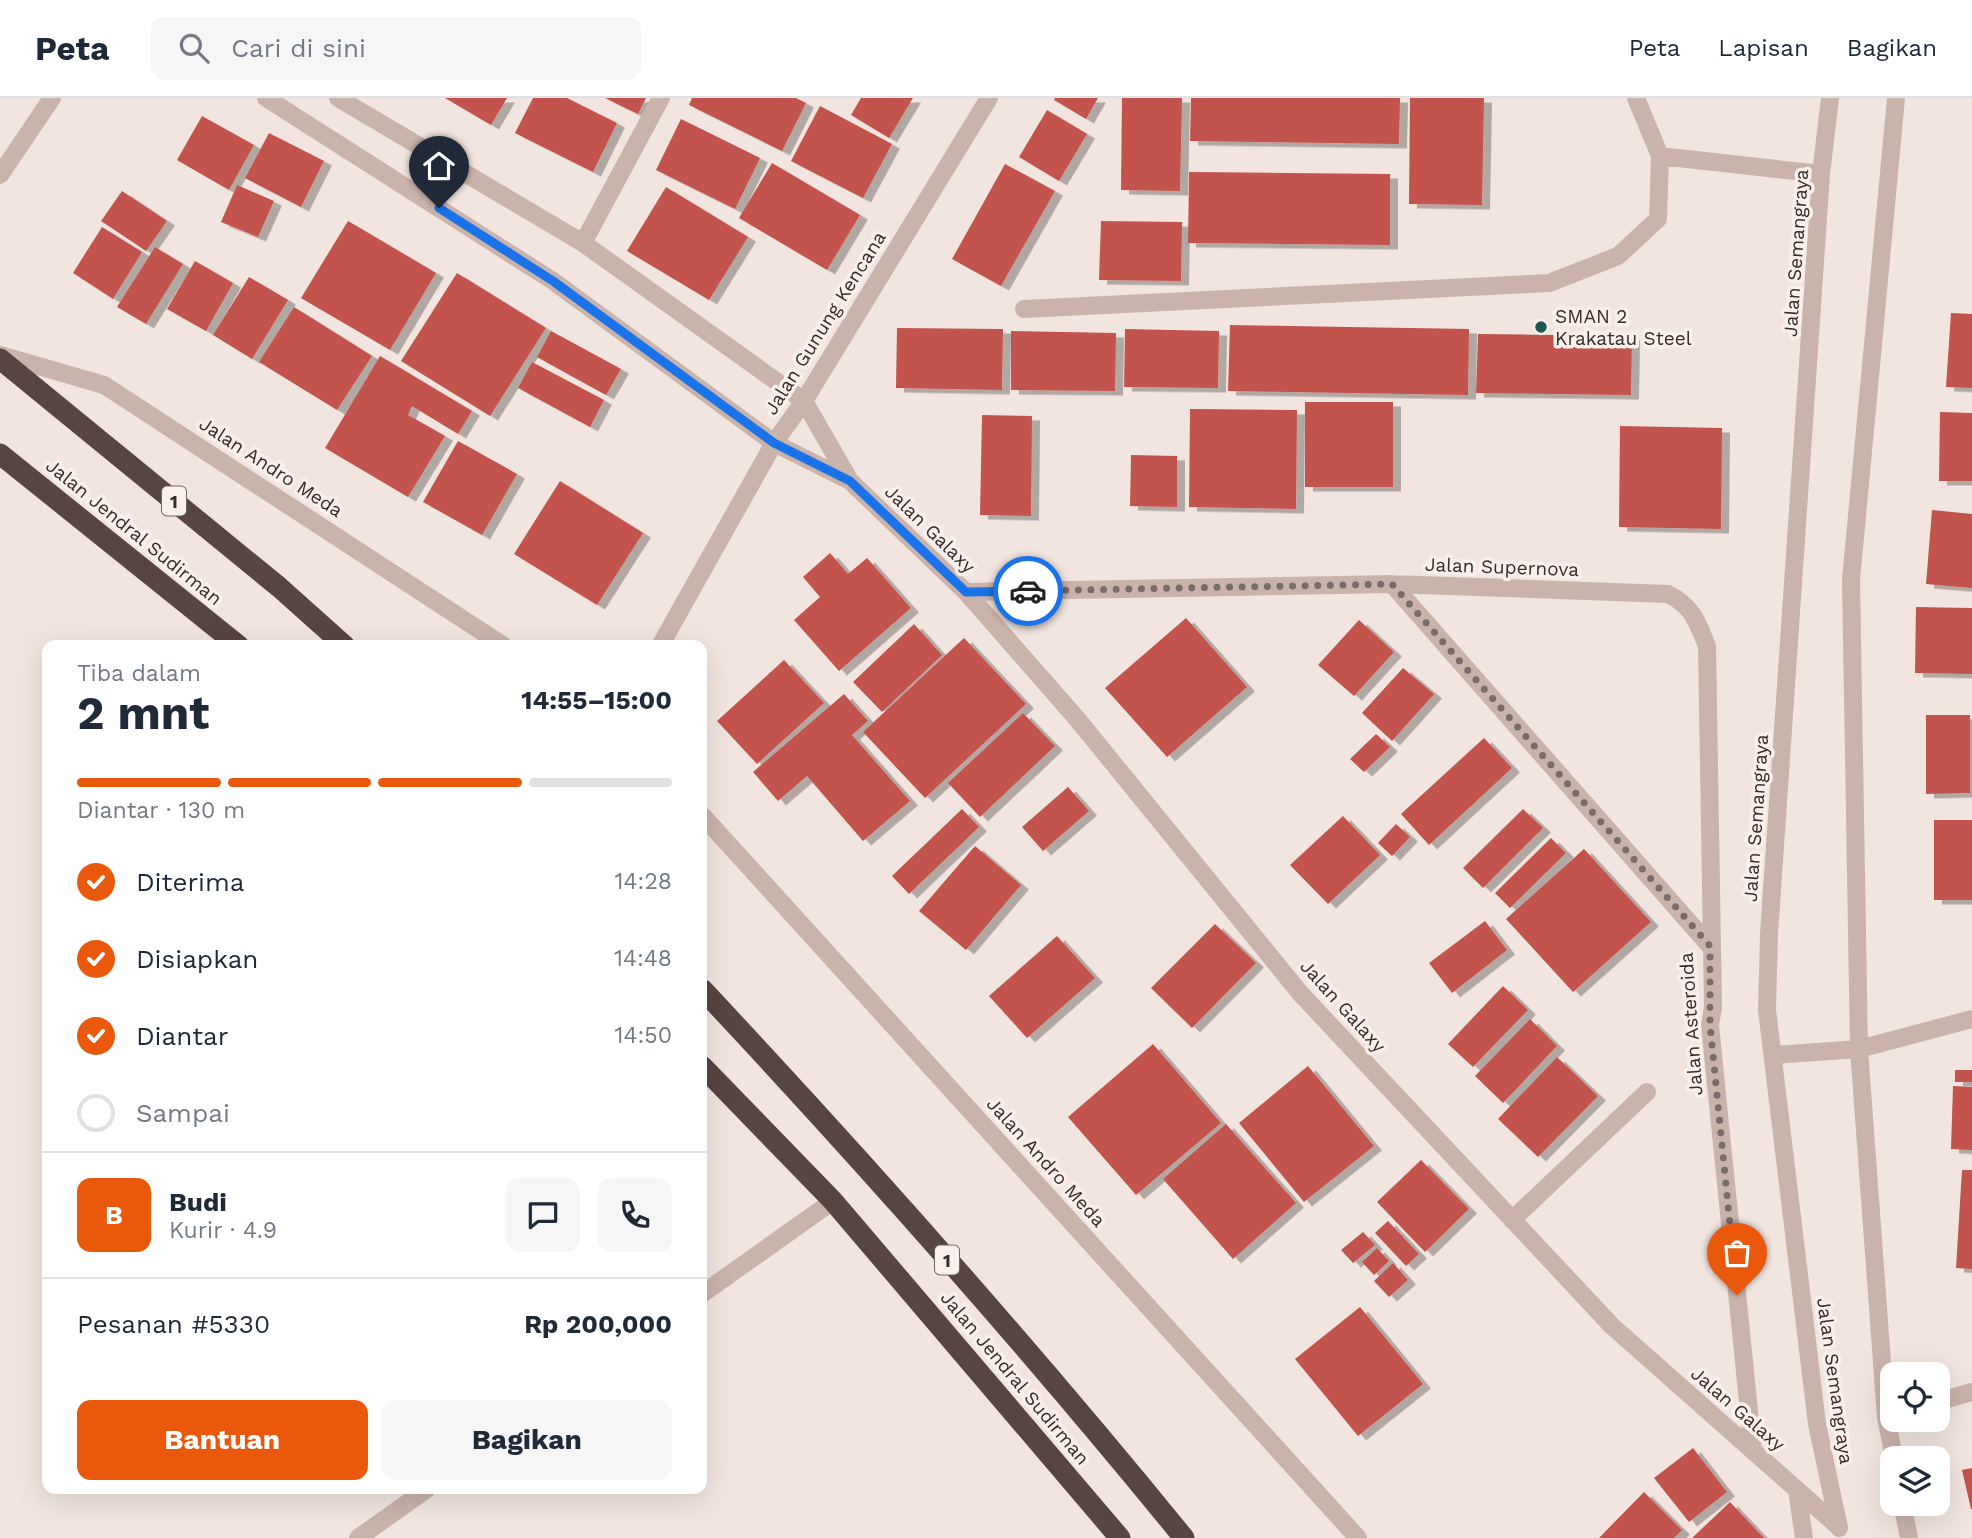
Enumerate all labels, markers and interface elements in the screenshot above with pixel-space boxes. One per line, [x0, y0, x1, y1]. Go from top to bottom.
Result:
search box [151, 17, 641, 80]
text: Peta [35, 29, 109, 68]
icon: search [175, 29, 213, 67]
text: Cari di sini [231, 33, 366, 63]
text: Peta [1629, 34, 1680, 62]
text: Lapisan [1718, 34, 1809, 62]
text: Bagikan [1847, 34, 1937, 62]
pin [409, 136, 469, 208]
icon: home [420, 147, 458, 185]
street label: Jalan Semangraya [1779, 168, 1813, 338]
street label: Jalan Gunung Kencana [759, 227, 891, 419]
place label: SMAN 2 Krakatau Steel [1555, 305, 1692, 350]
marker: SMAN 2 Krakatau Steel [1533, 319, 1549, 335]
street label: Jalan Andro Meda [195, 412, 347, 522]
street label: Jalan Jendral Sudirman [41, 454, 227, 610]
street label: Jalan Galaxy [880, 480, 980, 578]
road number: 1 [162, 486, 186, 516]
street label: Jalan Supernova [1425, 553, 1580, 581]
courier [993, 556, 1063, 626]
icon: car [1009, 572, 1047, 610]
text: Tiba dalam [77, 660, 201, 687]
text: 14:55–15:00 [521, 685, 672, 715]
text: 2 mnt [77, 686, 209, 740]
street label: Jalan Semangraya [1739, 733, 1773, 903]
text: Diantar · 130 m [77, 797, 245, 824]
icon: check [77, 863, 115, 901]
text: Diterima [136, 867, 244, 897]
text: 14:28 [615, 868, 672, 895]
icon: check [77, 940, 115, 978]
text: Disiapkan [136, 944, 258, 974]
text: 14:48 [614, 945, 672, 972]
street label: Jalan Asteroida [1675, 952, 1707, 1096]
street label: Jalan Galaxy [1295, 955, 1391, 1057]
icon: check [77, 1017, 115, 1055]
text: Diantar [136, 1021, 228, 1051]
text: 14:50 [614, 1022, 672, 1049]
street label: Jalan Andro Meda [982, 1092, 1110, 1232]
text: Sampai [136, 1098, 230, 1128]
button: chat [506, 1178, 580, 1252]
button: phone [598, 1178, 672, 1252]
text: Budi [169, 1187, 227, 1217]
text: B [105, 1200, 123, 1230]
text: Kurir · 4.9 [169, 1217, 277, 1244]
pin [1707, 1223, 1767, 1295]
icon: bag [1718, 1234, 1756, 1272]
road number: 1 [935, 1246, 959, 1274]
street label: Jalan Jendral Sudirman [936, 1286, 1094, 1470]
street label: Jalan Semangraya [1812, 1296, 1858, 1466]
text: Pesanan #5330 [77, 1309, 270, 1339]
text: Rp 200,000 [524, 1309, 672, 1339]
street label: Jalan Galaxy [1686, 1362, 1790, 1456]
map controls [1880, 1362, 1950, 1516]
button: locate [1880, 1362, 1950, 1432]
button: Bantuan [77, 1400, 368, 1480]
button: Bagikan [382, 1400, 672, 1480]
button: layers [1880, 1446, 1950, 1516]

